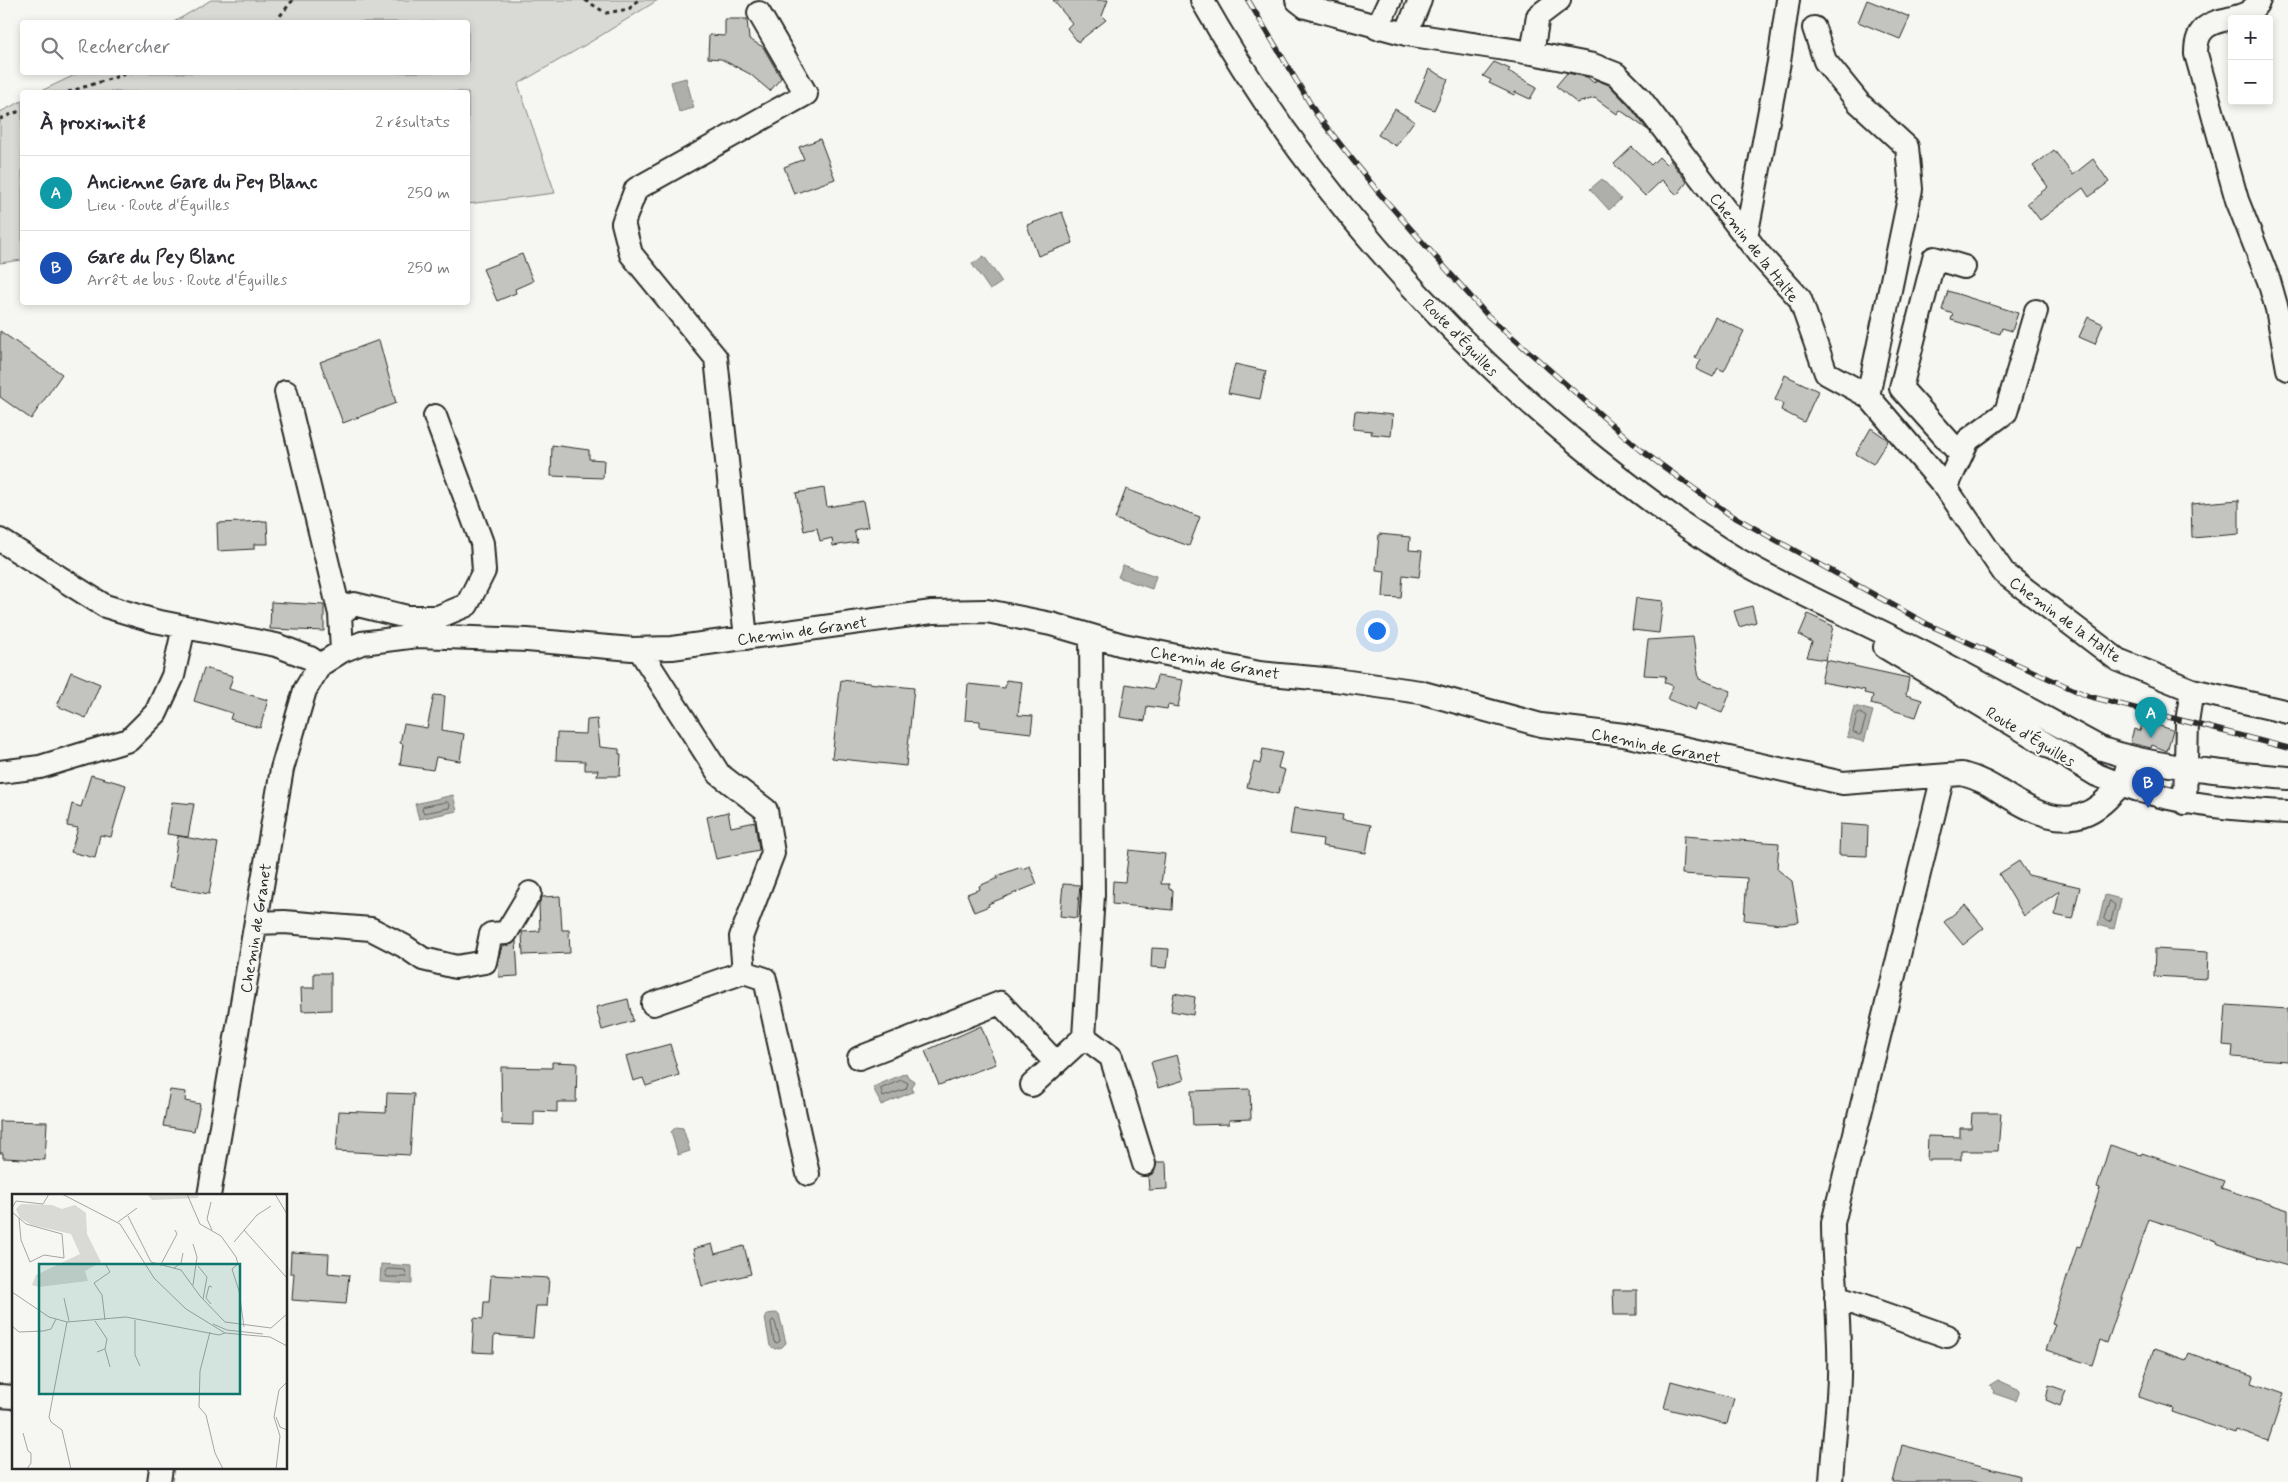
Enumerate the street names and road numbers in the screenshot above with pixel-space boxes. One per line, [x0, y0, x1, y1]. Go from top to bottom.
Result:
street label: Chemin de la Halte [1704, 189, 1804, 307]
street label: Route d'Éguilles [1417, 295, 1502, 382]
street label: Chemin de la Halte [2005, 572, 2126, 668]
street label: Chemin de Granet [736, 612, 869, 651]
street label: Chemin de Granet [1148, 642, 1282, 685]
street label: Route d'Éguilles [1982, 702, 2079, 772]
street label: Chemin de Granet [1589, 724, 1722, 769]
street label: Chemin de Granet [236, 861, 277, 995]

